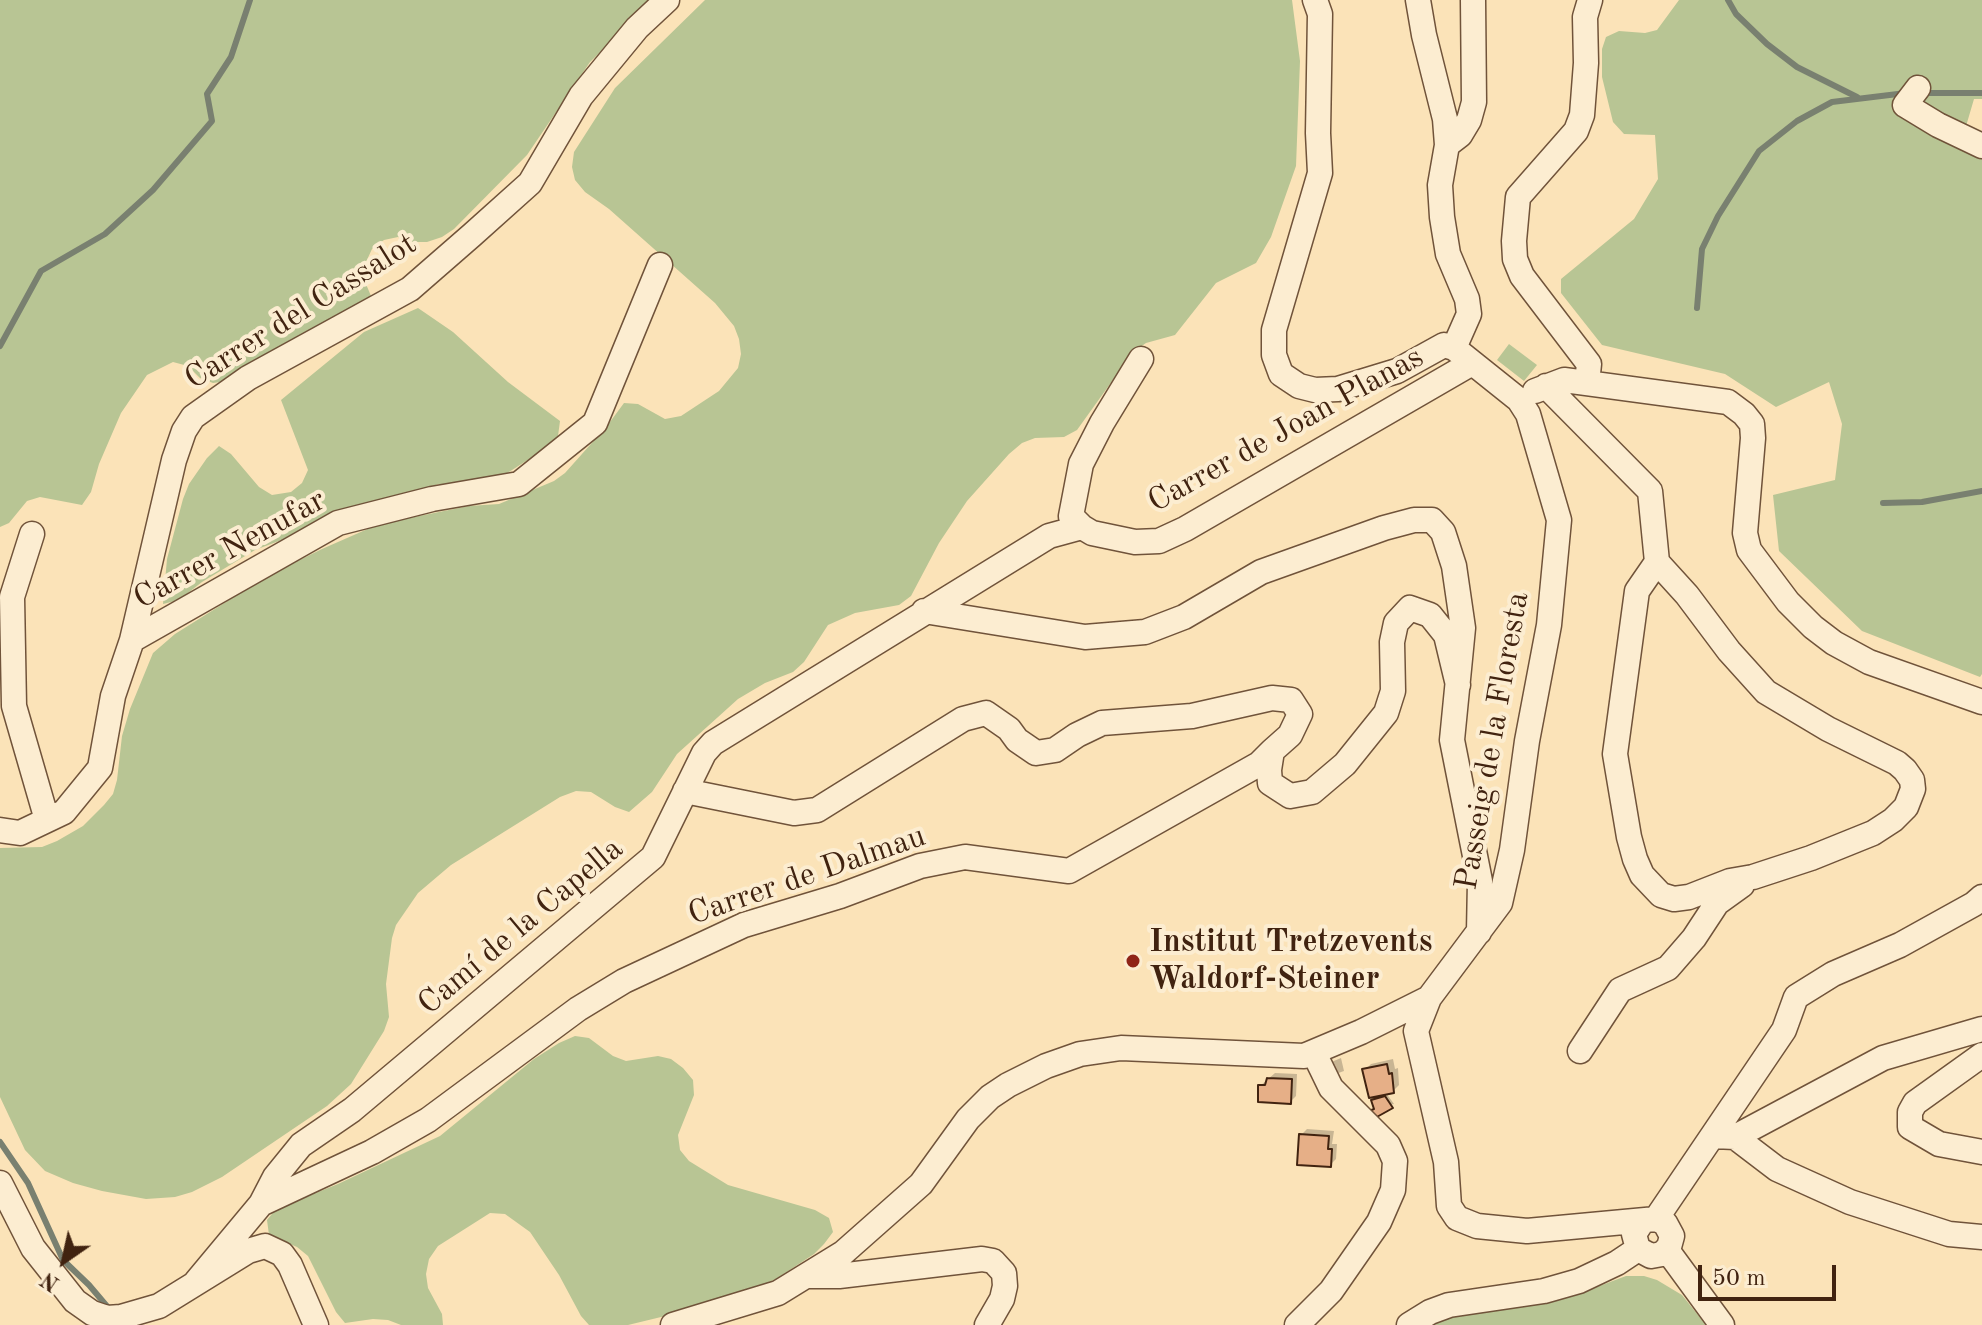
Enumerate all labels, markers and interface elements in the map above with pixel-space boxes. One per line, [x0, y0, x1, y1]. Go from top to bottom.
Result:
street label: Carrer del Cassalot [178, 225, 424, 399]
street label: Carrer de Joan Planas [1142, 338, 1430, 522]
street label: Carrer Nenufar [127, 481, 333, 619]
street label: Passeig de la Floresta [1448, 589, 1538, 893]
street label: Carrer de Dalmau [683, 817, 931, 935]
street label: Camí de la Capella [411, 830, 631, 1024]
place label: Institut Tretzevents Waldorf-Steiner [1149, 924, 1432, 999]
marker: Institut Tretzevents Waldorf-Steiner [1124, 952, 1142, 970]
north arrow [24, 1221, 104, 1301]
scale bar [1702, 1249, 1840, 1299]
text: N [37, 1267, 64, 1295]
text: 50 m [1712, 1267, 1766, 1291]

